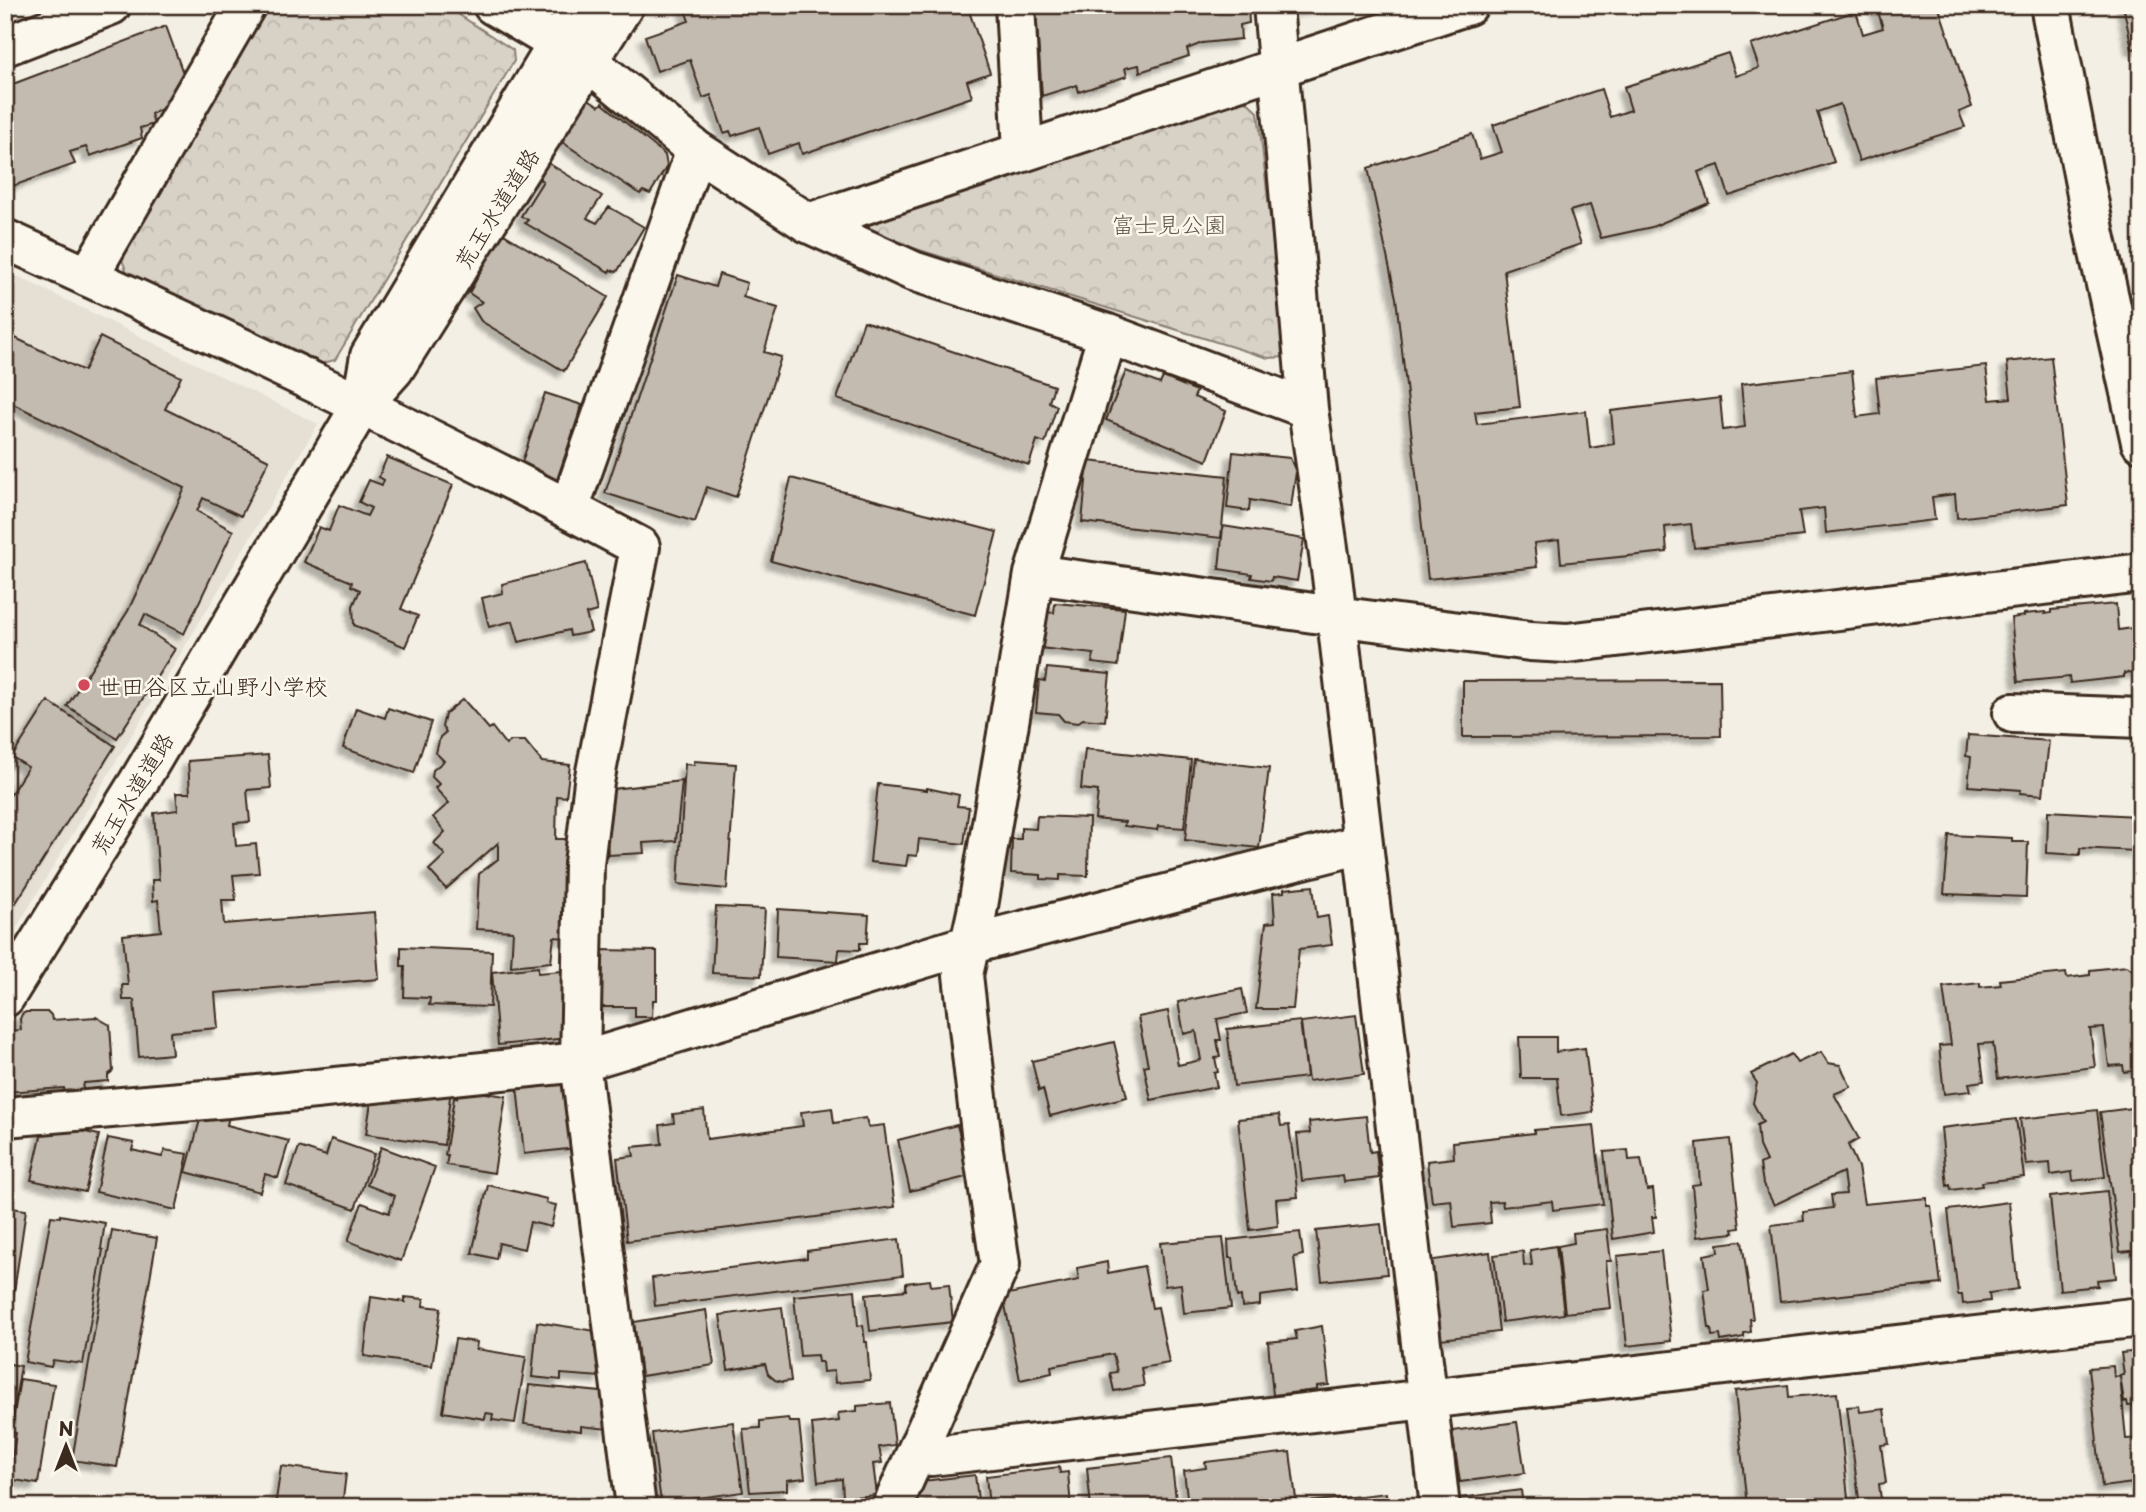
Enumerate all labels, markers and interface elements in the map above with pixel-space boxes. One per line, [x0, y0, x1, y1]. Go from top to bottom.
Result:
street label: 荒玉水道道路 [445, 140, 547, 276]
park label: 富士見公園 [1112, 206, 1227, 241]
place label: 世田谷区立山野小学校 [98, 668, 328, 703]
marker: 世田谷区立山野小学校 [76, 677, 92, 693]
street label: 荒玉水道道路 [80, 725, 182, 861]
north arrow [32, 1410, 102, 1480]
text: N [58, 1414, 74, 1442]

